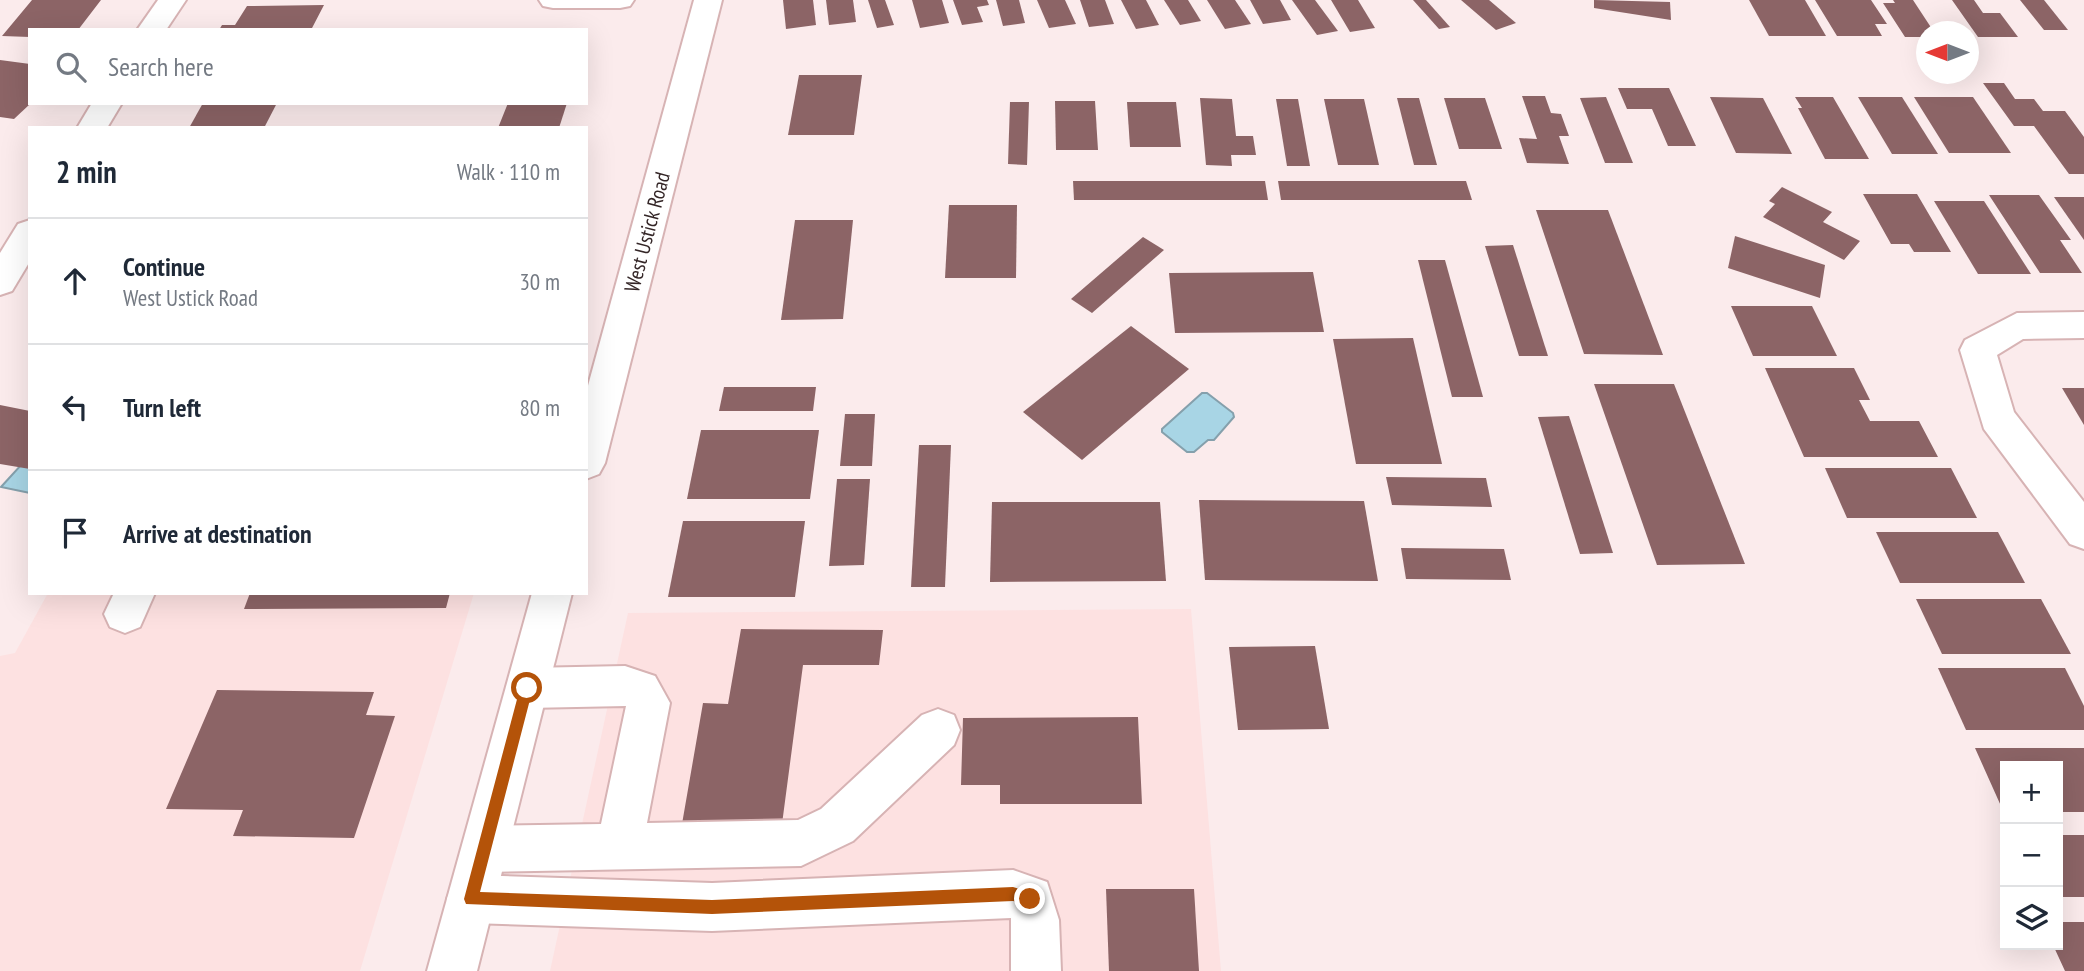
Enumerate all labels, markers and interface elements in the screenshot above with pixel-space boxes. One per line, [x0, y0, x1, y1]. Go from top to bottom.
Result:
north arrow [1916, 21, 1979, 84]
search box [28, 28, 588, 105]
icon: search [52, 48, 90, 86]
text: Search here [108, 50, 214, 83]
text: 2 min [56, 152, 117, 191]
text: Walk · 110 m [457, 157, 560, 186]
street label: West Ustick Road [618, 169, 676, 295]
text: Continue [123, 250, 205, 283]
icon: ahead [56, 262, 94, 300]
text: 30 m [519, 267, 560, 296]
text: West Ustick Road [123, 283, 258, 312]
icon: left [56, 388, 94, 426]
text: Turn left [123, 391, 201, 424]
text: 80 m [519, 393, 560, 422]
icon: arrive [56, 514, 94, 552]
text: Arrive at destination [123, 517, 312, 550]
route start [511, 672, 542, 703]
map controls [2000, 761, 2063, 950]
button: + [2000, 761, 2063, 824]
button: − [2000, 824, 2063, 887]
route end [1014, 883, 1045, 914]
button: layers [2000, 887, 2063, 950]

